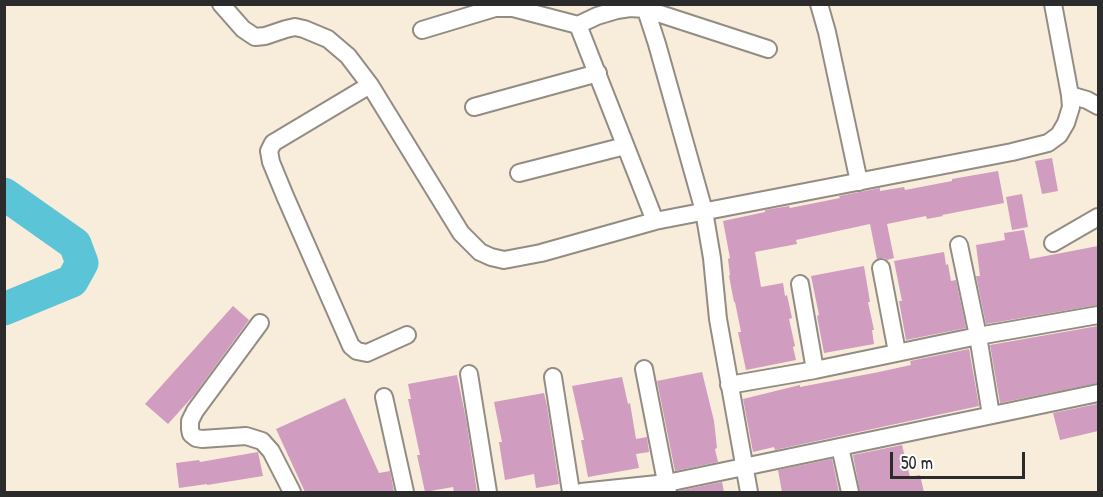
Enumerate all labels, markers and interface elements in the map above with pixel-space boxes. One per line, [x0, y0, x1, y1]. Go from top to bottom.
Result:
scale bar [893, 440, 1028, 478]
text: 50 m [901, 450, 933, 475]

